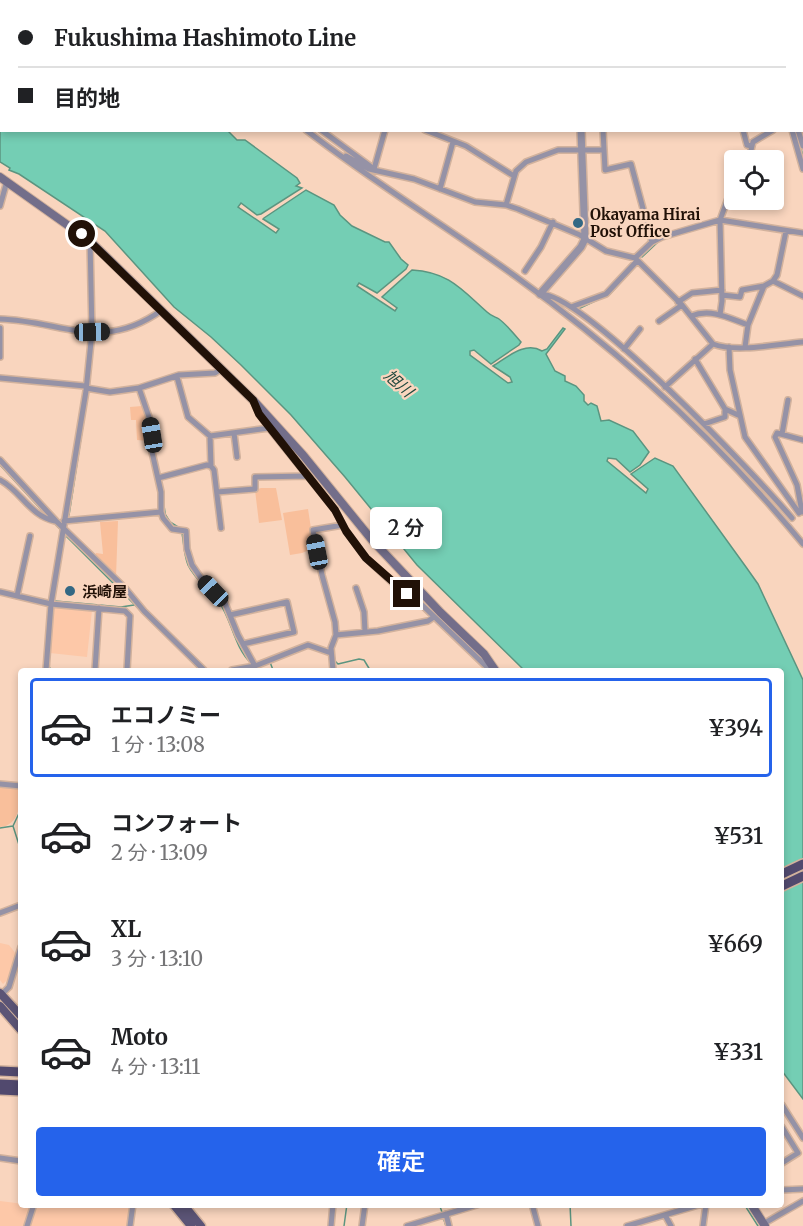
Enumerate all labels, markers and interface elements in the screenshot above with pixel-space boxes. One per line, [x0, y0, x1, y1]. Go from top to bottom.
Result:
text: Fukushima Hashimoto Line [54, 24, 356, 52]
text: 目的地 [54, 84, 120, 112]
map controls [724, 150, 784, 210]
button: locate [724, 150, 784, 210]
place label: Okayama Hirai Post Office [590, 205, 700, 241]
marker: Okayama Hirai Post Office [571, 216, 585, 230]
route start [68, 220, 95, 247]
car [74, 323, 110, 341]
water label: 旭川 [380, 365, 419, 402]
car [140, 416, 164, 454]
callout: 2 分 [371, 507, 443, 549]
text: 2 分 [388, 515, 424, 540]
car [305, 533, 329, 571]
car [194, 572, 232, 610]
route end [393, 580, 420, 607]
place label: 浜崎屋 [82, 582, 127, 601]
marker: 浜崎屋 [63, 584, 77, 598]
icon: car [39, 701, 93, 755]
text: エコノミー [111, 701, 221, 729]
text: ¥394 [708, 714, 763, 742]
text: 1 分 · 13:08 [111, 732, 205, 757]
icon: car [39, 809, 93, 863]
text: コンフォート [111, 809, 242, 837]
text: ¥531 [713, 822, 763, 850]
text: 2 分 · 13:09 [111, 840, 208, 865]
text: XL [111, 915, 141, 943]
icon: car [39, 917, 93, 971]
text: ¥669 [707, 930, 763, 958]
text: 3 分 · 13:10 [111, 946, 203, 971]
text: Moto [111, 1023, 168, 1051]
icon: car [39, 1025, 93, 1079]
text: ¥331 [713, 1038, 763, 1066]
text: 4 分 · 13:11 [111, 1054, 200, 1079]
button: 確定 [36, 1127, 766, 1196]

